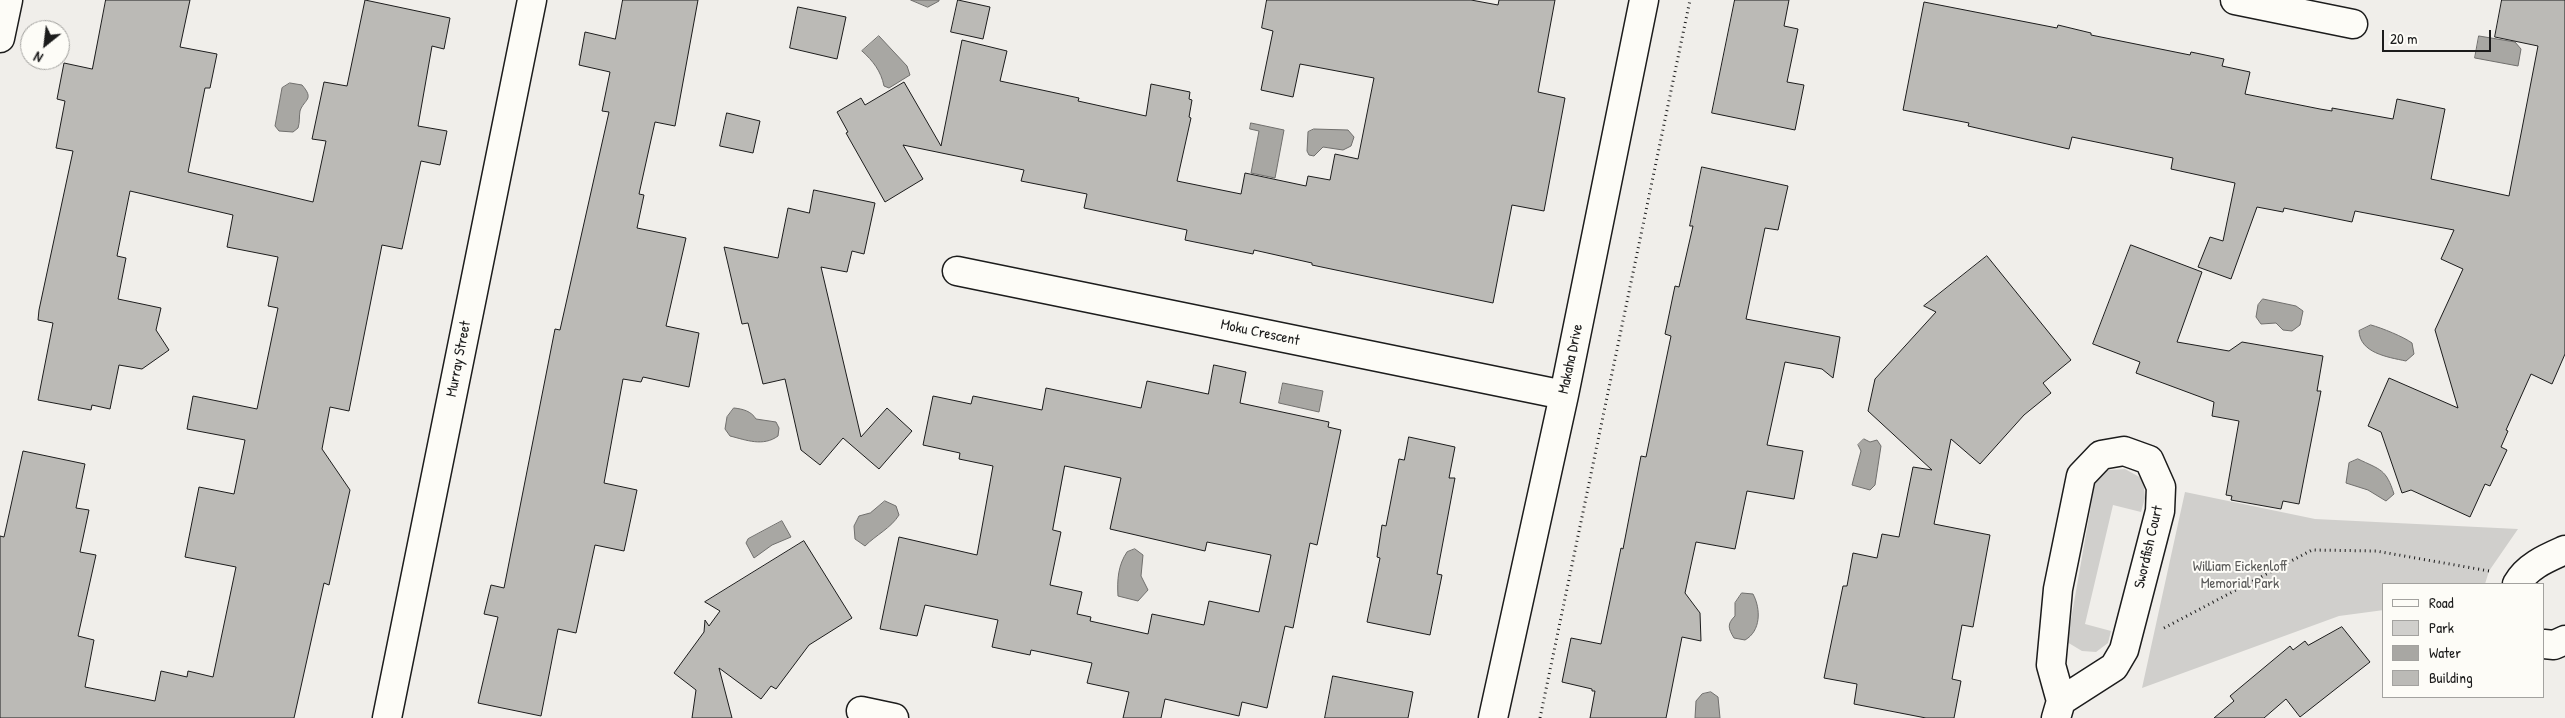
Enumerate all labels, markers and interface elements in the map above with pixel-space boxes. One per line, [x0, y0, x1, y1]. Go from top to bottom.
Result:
north arrow [20, 20, 70, 70]
scale bar [2385, 20, 2494, 52]
text: 20 m [2390, 28, 2417, 49]
text: N [30, 48, 46, 68]
street label: Moku Crescent [1219, 316, 1301, 350]
street label: Murray Street [443, 319, 475, 399]
street label: Makaha Drive [1555, 323, 1587, 395]
street label: Swordfish Court [2131, 504, 2167, 590]
park label: William Eickenloff Memorial Park [2193, 558, 2287, 593]
legend [2382, 583, 2545, 698]
text: Road [2429, 592, 2454, 613]
text: Park [2429, 617, 2454, 638]
text: Water [2429, 642, 2461, 663]
text: Building [2429, 667, 2473, 688]

